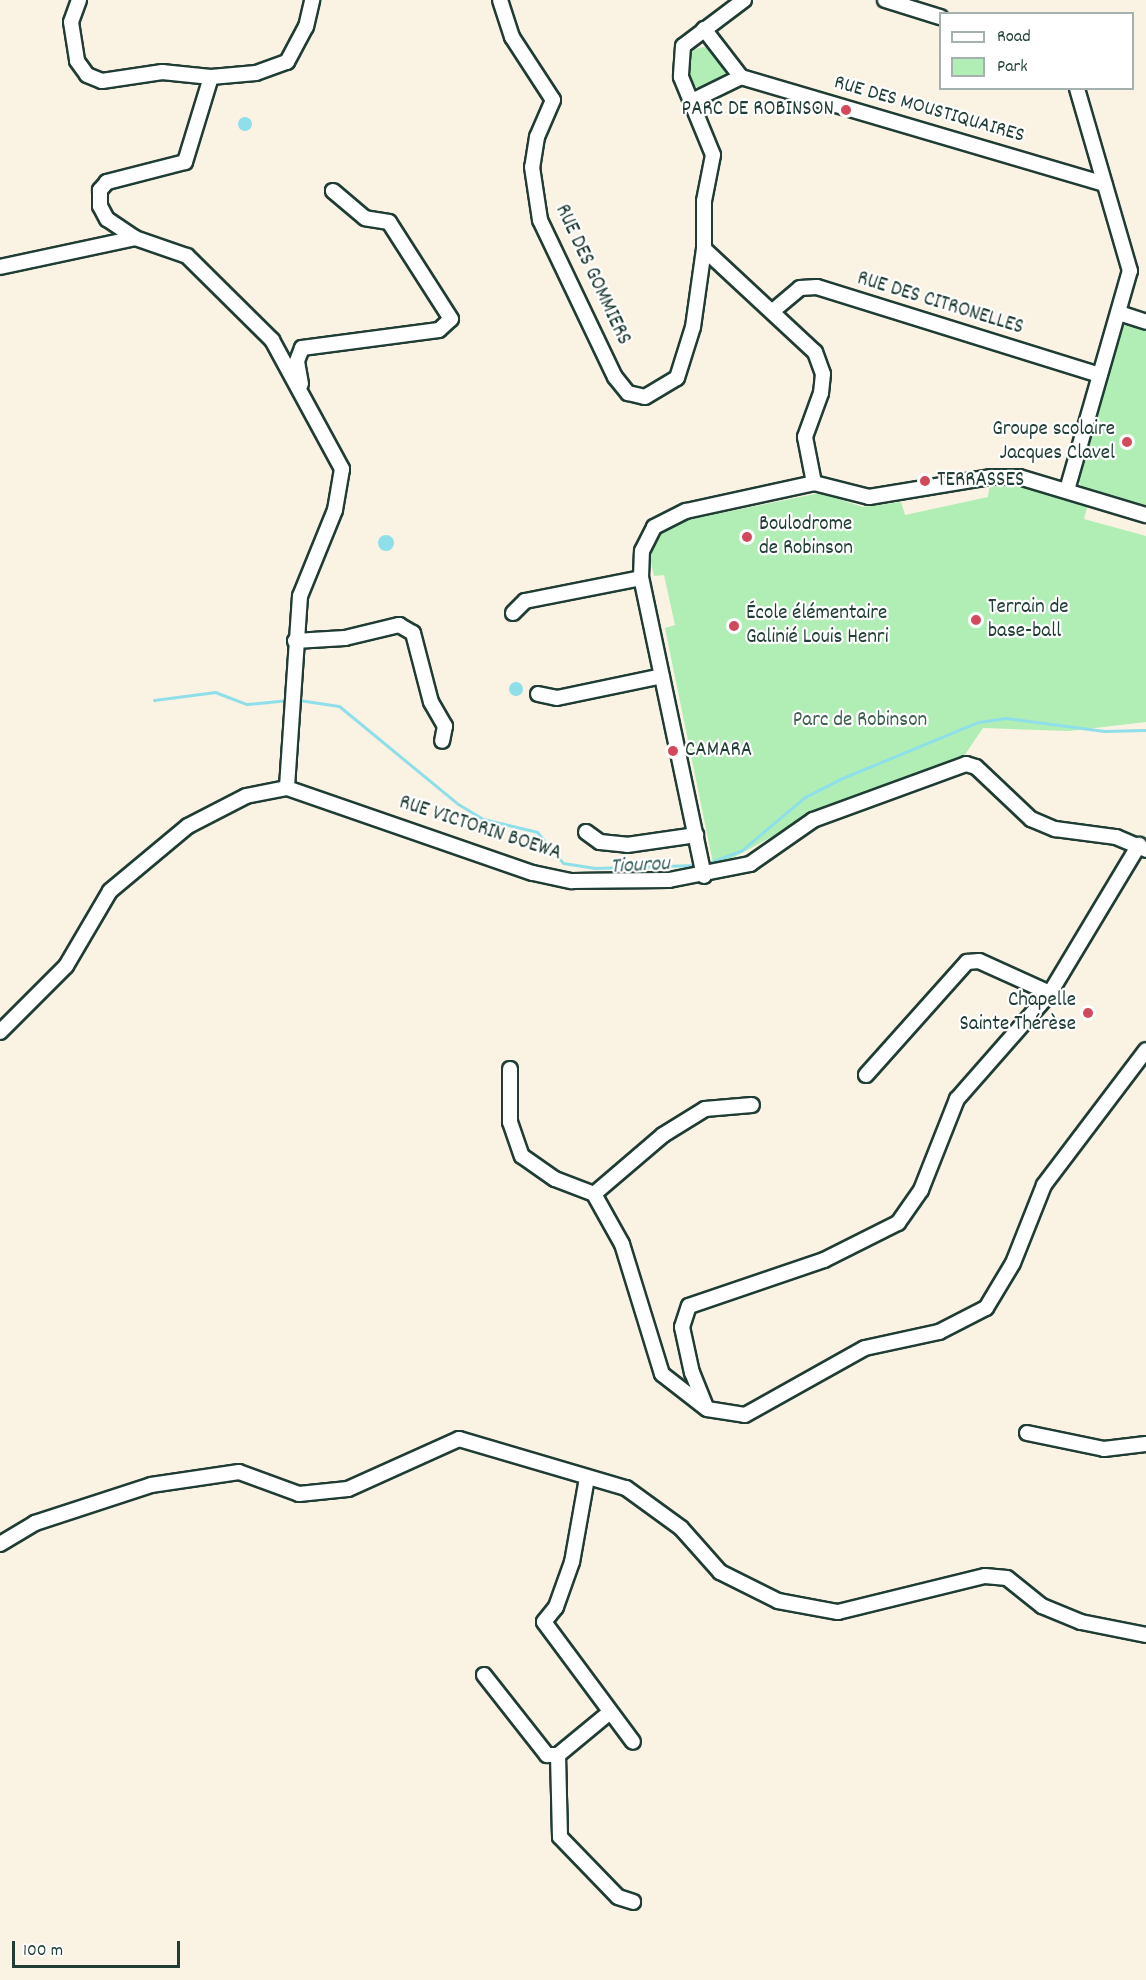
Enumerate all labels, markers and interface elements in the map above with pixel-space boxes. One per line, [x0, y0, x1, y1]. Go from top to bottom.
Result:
legend [939, 12, 1134, 90]
text: Road [997, 25, 1031, 50]
text: Park [997, 55, 1028, 80]
street label: RUE DES MOUSTIQUAIRES [831, 71, 1027, 149]
place label: PARC DE ROBINSON [682, 97, 834, 123]
marker: PARC DE ROBINSON [839, 103, 853, 117]
street label: RUE DES GOMMIERS [548, 201, 636, 349]
street label: RUE DES CITRONELLES [854, 267, 1026, 341]
place label: Groupe scolaire Jacques Clavel [992, 417, 1115, 467]
marker: Groupe scolaire Jacques Clavel [1120, 435, 1134, 449]
place label: TERRASSES [937, 468, 1024, 494]
marker: TERRASSES [918, 474, 932, 488]
place label: Boulodrome de Robinson [759, 512, 853, 562]
marker: Boulodrome de Robinson [740, 530, 754, 544]
place label: Terrain de base-ball [988, 595, 1069, 645]
place label: École élémentaire Galinié Louis Henri [746, 601, 889, 651]
marker: Terrain de base-ball [969, 613, 983, 627]
marker: École élémentaire Galinié Louis Henri [727, 619, 741, 633]
park label: Parc de Robinson [793, 708, 927, 734]
place label: CAMARA [685, 738, 752, 764]
marker: CAMARA [666, 744, 680, 758]
street label: RUE VICTORIN BOEWA [396, 791, 564, 867]
water label: Tiourou [610, 851, 670, 881]
place label: Chapelle Sainte Thérèse [960, 988, 1076, 1038]
marker: Chapelle Sainte Thérèse [1081, 1006, 1095, 1020]
scale bar [15, 1929, 183, 1967]
text: 100 m [23, 1939, 63, 1964]

